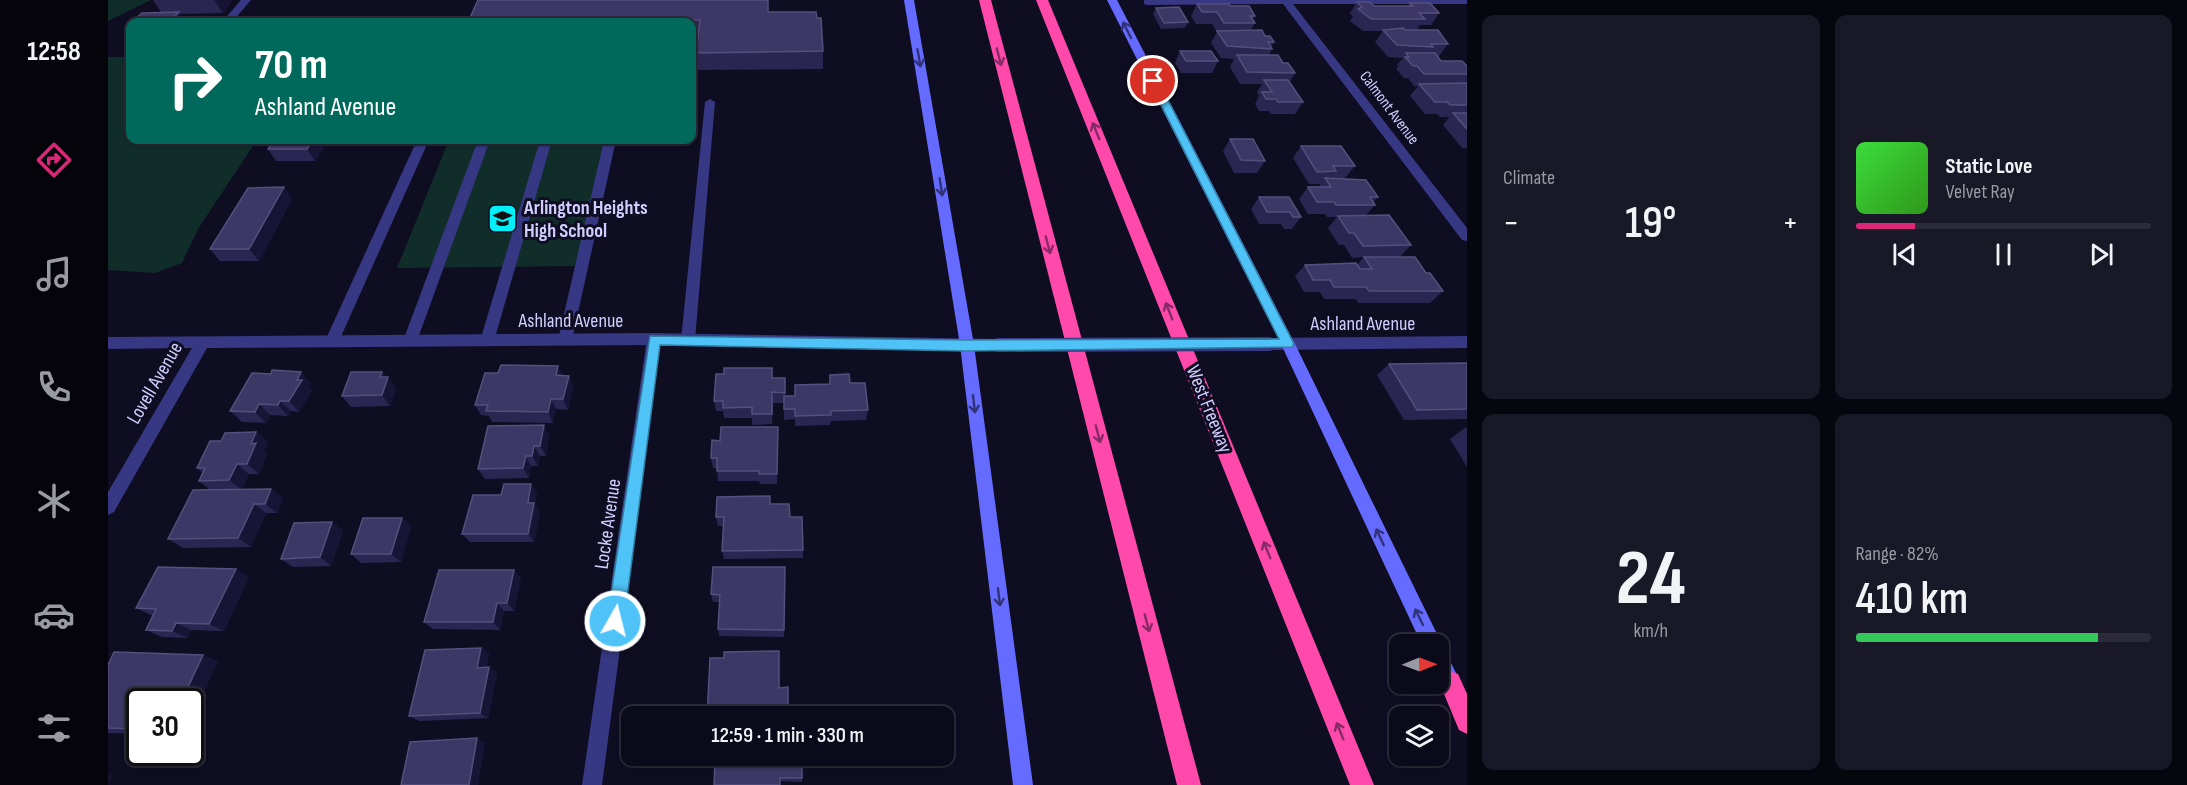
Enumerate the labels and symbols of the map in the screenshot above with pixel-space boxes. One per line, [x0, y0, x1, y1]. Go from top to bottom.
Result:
one-way arrow [1121, 21, 1132, 39]
one-way arrow [914, 47, 925, 67]
one-way arrow [994, 47, 1006, 66]
pin [1127, 55, 1178, 106]
street label: Calmont Avenue [1355, 68, 1423, 148]
one-way arrow [1090, 122, 1101, 140]
one-way arrow [936, 177, 947, 197]
place label: Arlington Heights High School [523, 196, 648, 243]
school or university icon: Arlington Heights High School [487, 203, 519, 235]
one-way arrow [1043, 235, 1055, 254]
one-way arrow [1163, 303, 1174, 321]
street label: Ashland Avenue [518, 309, 623, 333]
street label: Ashland Avenue [1310, 312, 1415, 336]
street label: Lovell Avenue [122, 338, 188, 428]
street label: West Freeway [1181, 362, 1238, 457]
one-way arrow [969, 393, 980, 413]
one-way arrow [1092, 424, 1104, 443]
street label: Locke Avenue [590, 477, 626, 571]
one-way arrow [1373, 528, 1385, 546]
one-way arrow [1261, 542, 1272, 560]
one-way arrow [993, 587, 1004, 606]
position arrow [583, 589, 647, 653]
one-way arrow [1412, 609, 1424, 627]
one-way arrow [1141, 613, 1153, 632]
north arrow [1389, 634, 1449, 694]
speed limit sign: 30 [126, 688, 204, 766]
one-way arrow [1334, 722, 1345, 741]

